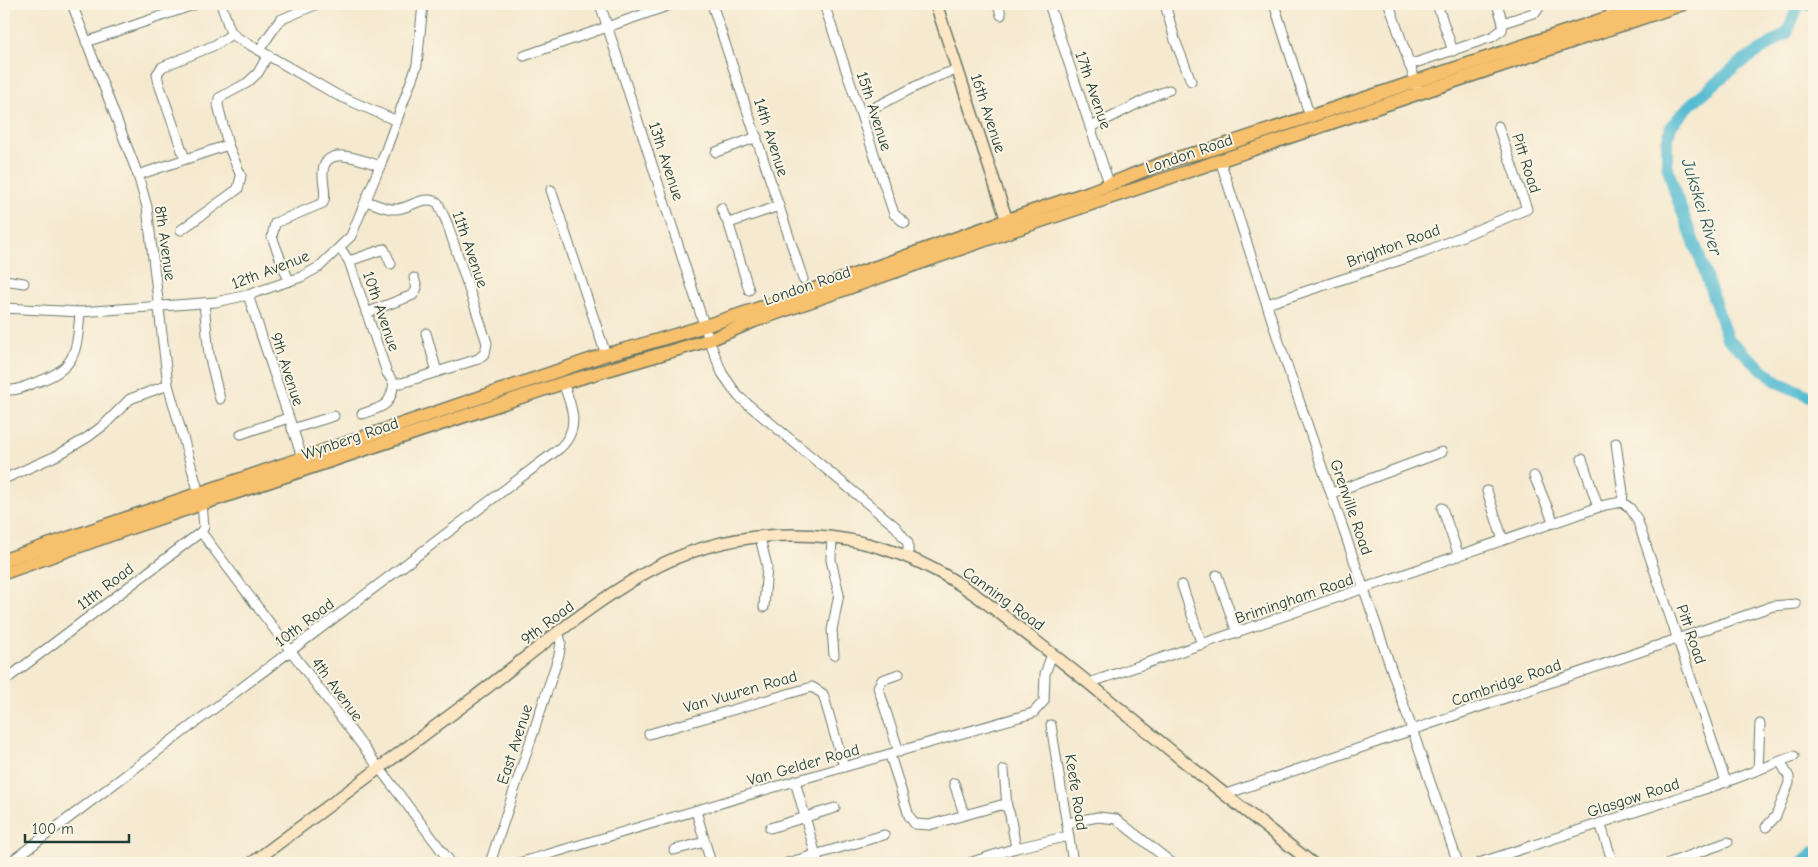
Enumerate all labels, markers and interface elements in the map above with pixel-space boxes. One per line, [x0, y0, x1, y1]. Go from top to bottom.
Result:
street label: 17th Avenue [1071, 49, 1115, 132]
street label: 15th Avenue [853, 69, 895, 153]
street label: 16th Avenue [967, 71, 1009, 155]
street label: 14th Avenue [750, 96, 792, 179]
street label: 13th Avenue [645, 120, 687, 203]
street label: London Road [1143, 131, 1235, 177]
street label: Pitt Road [1508, 131, 1544, 195]
water label: Jukskei River [1677, 155, 1726, 259]
street label: 8th Avenue [151, 205, 179, 282]
street label: 11th Avenue [449, 209, 492, 290]
street label: Brighton Road [1344, 221, 1443, 271]
street label: 12th Avenue [229, 247, 312, 293]
street label: London Road [761, 263, 853, 309]
street label: 10th Avenue [359, 269, 403, 354]
street label: 9th Avenue [267, 331, 307, 408]
street label: Wynberg Road [300, 414, 401, 464]
street label: Grenville Road [1326, 457, 1376, 557]
street label: 11th Road [74, 560, 137, 614]
street label: Canning Road [959, 563, 1048, 634]
street label: Brimingham Road [1233, 570, 1356, 628]
street label: 10th Road [272, 595, 338, 651]
street label: 9th Road [518, 597, 578, 649]
street label: Pitt Road [1673, 602, 1710, 666]
street label: 4th Avenue [308, 654, 367, 725]
street label: Cambridge Road [1449, 656, 1563, 710]
street label: Van Vuuren Road [681, 667, 799, 717]
street label: East Avenue [494, 702, 536, 787]
street label: Van Gelder Road [745, 740, 861, 790]
street label: Keefe Road [1061, 753, 1091, 832]
street label: Glasgow Road [1585, 775, 1682, 821]
scale bar [25, 812, 129, 844]
text: 100 m [32, 820, 74, 838]

